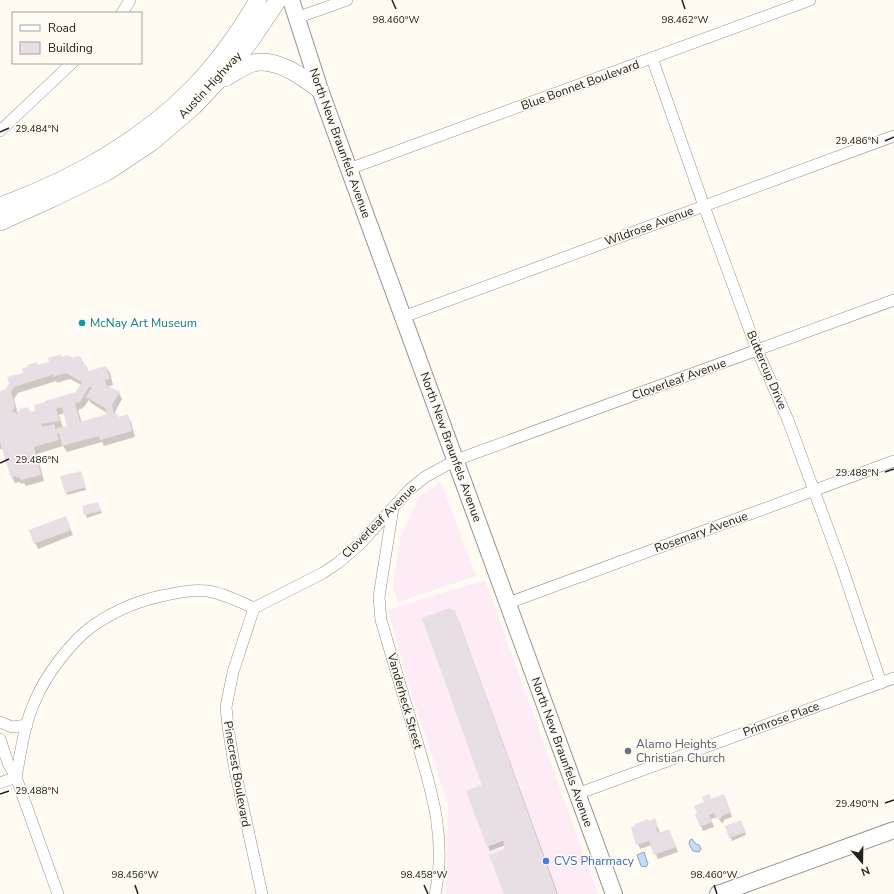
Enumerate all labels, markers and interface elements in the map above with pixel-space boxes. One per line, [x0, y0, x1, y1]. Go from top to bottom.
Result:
legend [12, 12, 142, 64]
text: 98.460°W [372, 13, 420, 27]
text: 98.462°W [661, 13, 709, 27]
text: Road [48, 20, 76, 36]
text: Building [48, 40, 93, 56]
street label: Austin Highway [175, 47, 246, 122]
street label: Blue Bonnet Boulevard [519, 56, 641, 114]
street label: North New Braunfels Avenue [305, 66, 375, 220]
text: 29.484°N [15, 122, 59, 136]
text: 29.486°N [835, 134, 879, 148]
street label: Wildrose Avenue [602, 202, 696, 250]
place label: McNay Art Museum [90, 315, 197, 331]
marker: McNay Art Museum [77, 318, 87, 328]
street label: Buttercup Drive [743, 328, 791, 412]
street label: Cloverleaf Avenue [630, 355, 728, 403]
street label: North New Braunfels Avenue [416, 370, 486, 524]
text: 29.486°N [15, 453, 59, 467]
text: 29.488°N [835, 466, 879, 480]
street label: Cloverleaf Avenue [338, 480, 420, 562]
street label: Rosemary Avenue [652, 508, 750, 556]
street label: Vanderheck Street [383, 650, 427, 752]
street label: North New Braunfels Avenue [527, 675, 597, 829]
street label: Primrose Place [741, 698, 821, 740]
street label: Pinecrest Boulevard [220, 720, 254, 828]
place label: Alamo Heights Christian Church [636, 736, 725, 766]
marker: Alamo Heights Christian Church [623, 746, 633, 756]
text: 29.488°N [15, 784, 59, 798]
text: 29.490°N [835, 797, 879, 811]
north arrow [842, 842, 882, 882]
place label: CVS Pharmacy [554, 853, 635, 869]
marker: CVS Pharmacy [541, 856, 551, 866]
text: N [859, 862, 872, 879]
text: 98.456°W [111, 868, 159, 882]
text: 98.458°W [400, 868, 448, 882]
text: 98.460°W [690, 868, 738, 882]

